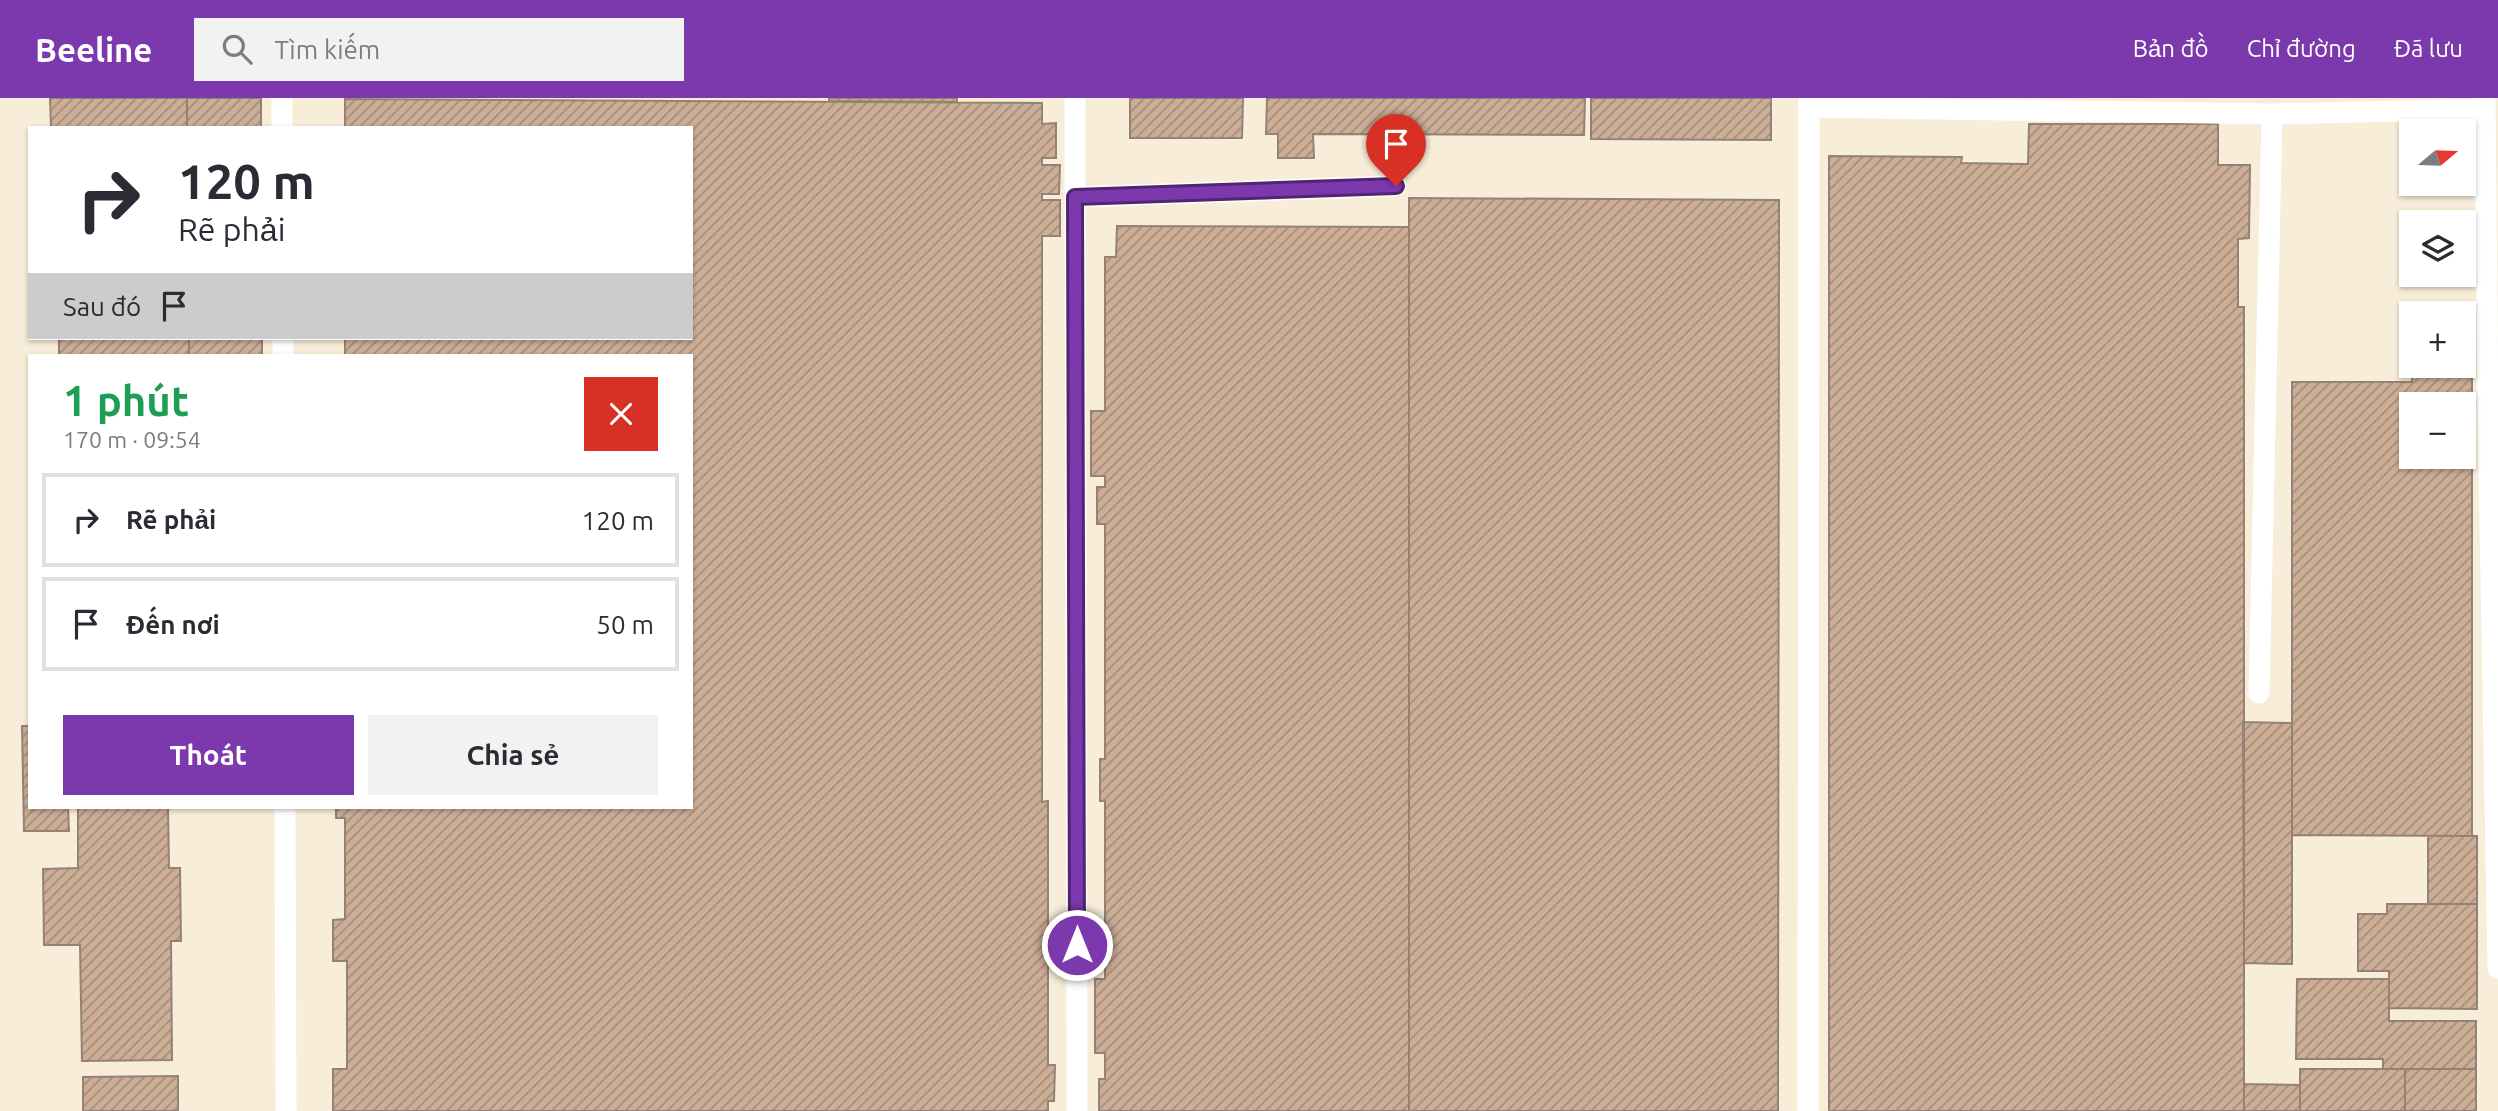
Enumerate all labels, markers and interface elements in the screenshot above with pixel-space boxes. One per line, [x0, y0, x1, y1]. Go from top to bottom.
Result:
search box [194, 18, 684, 81]
icon: search [218, 30, 256, 68]
text: Beeline [35, 31, 152, 68]
text: Tìm kiếm [274, 35, 380, 64]
text: Bản đồ [2133, 35, 2209, 62]
text: Chỉ đường [2247, 35, 2356, 62]
text: Đã lưu [2394, 35, 2463, 62]
pin [1366, 114, 1426, 186]
north arrow [2399, 119, 2476, 196]
map controls [2399, 119, 2476, 469]
icon: arrive [1377, 125, 1415, 163]
text: 120 m [178, 153, 315, 208]
icon: right [63, 154, 154, 245]
button: layers [2399, 210, 2476, 287]
text: Rẽ phải [178, 211, 285, 247]
icon: arrive [155, 287, 193, 325]
text: Sau đó [63, 292, 141, 321]
button: + [2399, 301, 2476, 378]
text: 1 phút [63, 377, 189, 424]
button: close [584, 377, 658, 451]
button: − [2399, 392, 2476, 469]
text: 170 m · 09:54 [63, 427, 201, 452]
icon: right [67, 501, 105, 539]
text: Rẽ phải [126, 505, 216, 534]
text: 120 m [582, 506, 654, 535]
icon: arrive [67, 605, 105, 643]
text: Đến nơi [126, 610, 220, 639]
text: 50 m [596, 610, 654, 639]
button: Thoát [63, 715, 354, 795]
button: Chia sẻ [368, 715, 658, 795]
position arrow [1040, 908, 1114, 982]

